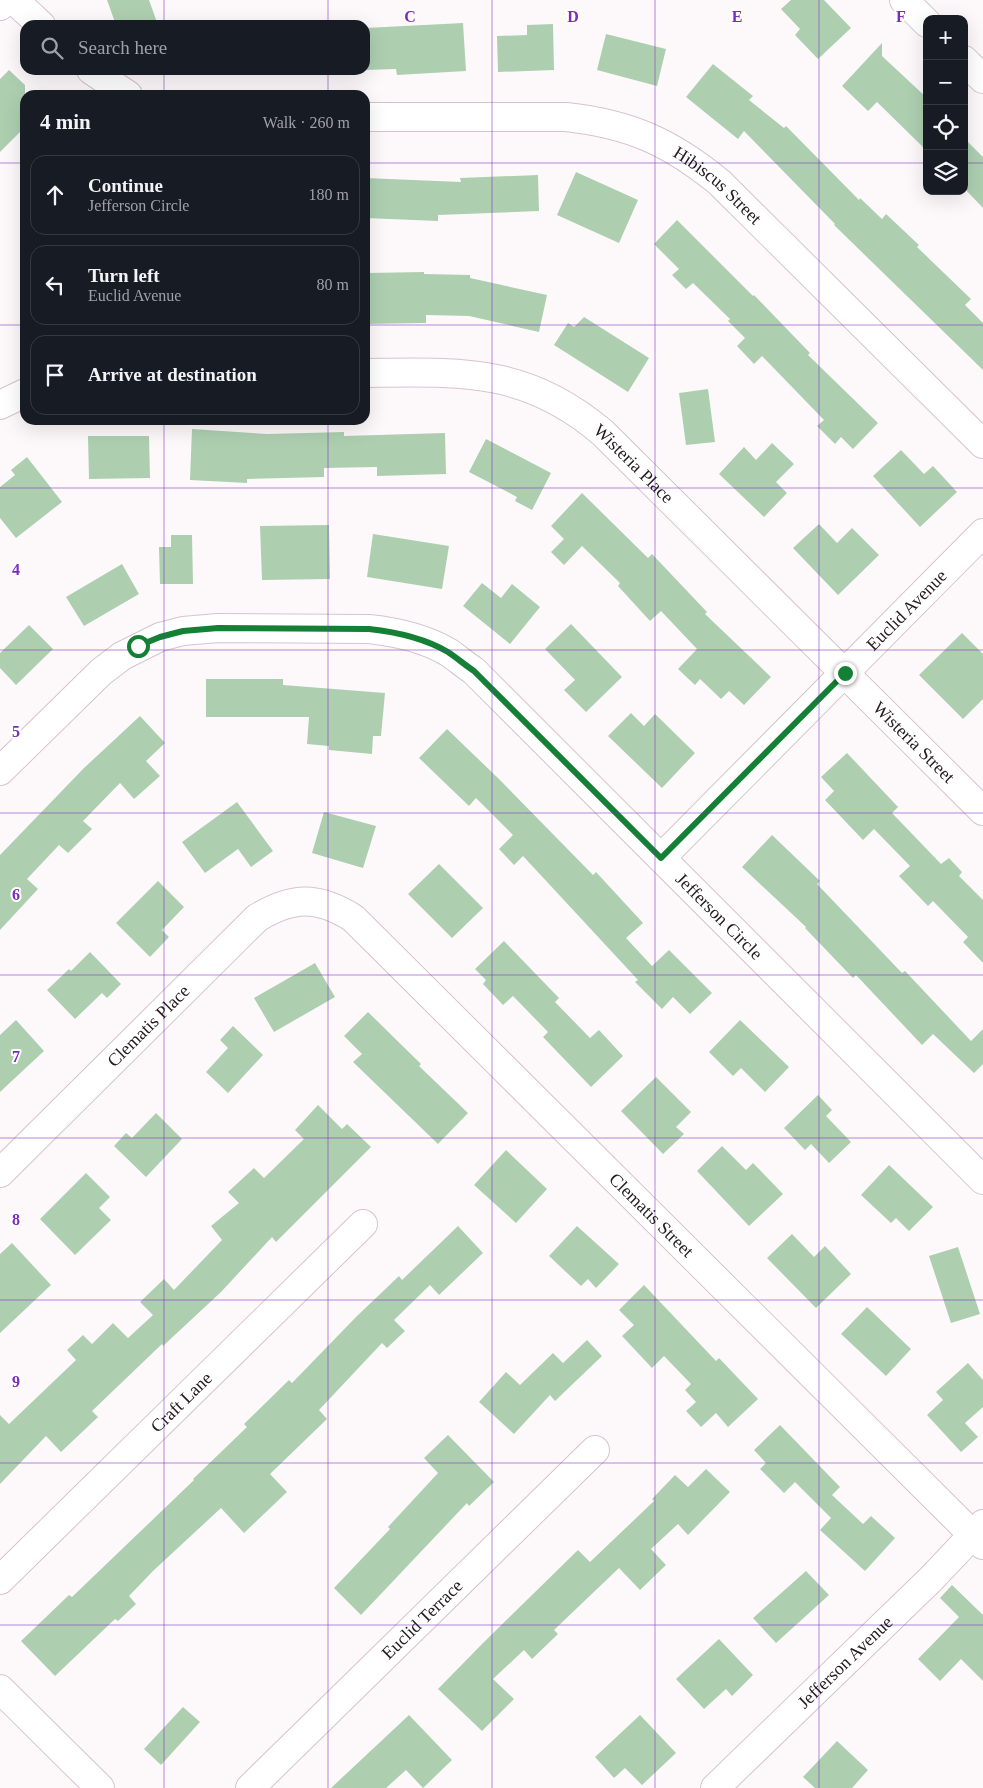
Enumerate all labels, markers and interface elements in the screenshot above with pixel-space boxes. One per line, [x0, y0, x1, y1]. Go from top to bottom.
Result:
text: C [404, 8, 416, 25]
text: D [567, 8, 579, 25]
text: E [732, 8, 742, 25]
text: F [896, 8, 906, 25]
map controls [923, 15, 968, 195]
button: + [923, 15, 968, 60]
search box [20, 20, 370, 75]
icon: search [38, 34, 66, 62]
text: Search here [78, 37, 167, 58]
button: − [923, 60, 968, 105]
button: locate [923, 105, 968, 150]
text: 4 min [40, 110, 91, 134]
text: Walk · 260 m [263, 114, 350, 131]
street label: Hibiscus Street [670, 142, 766, 228]
button: layers [923, 150, 968, 195]
text: Continue [88, 175, 163, 196]
icon: ahead [41, 181, 69, 209]
text: 180 m [309, 186, 349, 203]
text: Jefferson Circle [88, 197, 189, 214]
text: Turn left [88, 265, 160, 286]
icon: left [41, 271, 69, 299]
text: 80 m [317, 276, 349, 293]
text: Euclid Avenue [88, 287, 181, 304]
icon: arrive [41, 361, 69, 389]
text: Arrive at destination [88, 364, 257, 385]
street label: Wisteria Place [590, 420, 678, 507]
text: 4 [12, 561, 20, 578]
street label: Euclid Avenue [863, 566, 951, 654]
route start [127, 635, 150, 658]
route end [834, 662, 857, 685]
street label: Wisteria Street [869, 697, 959, 787]
text: 5 [12, 723, 20, 740]
street label: Jefferson Circle [672, 869, 767, 964]
text: 6 [12, 886, 20, 903]
street label: Clematis Place [103, 981, 194, 1071]
text: 7 [12, 1048, 20, 1065]
street label: Clematis Street [605, 1169, 698, 1261]
text: 8 [12, 1211, 20, 1228]
street label: Craft Lane [147, 1368, 216, 1436]
text: 9 [12, 1373, 20, 1390]
street label: Euclid Terrace [378, 1575, 467, 1663]
street label: Jefferson Avenue [794, 1612, 897, 1712]

